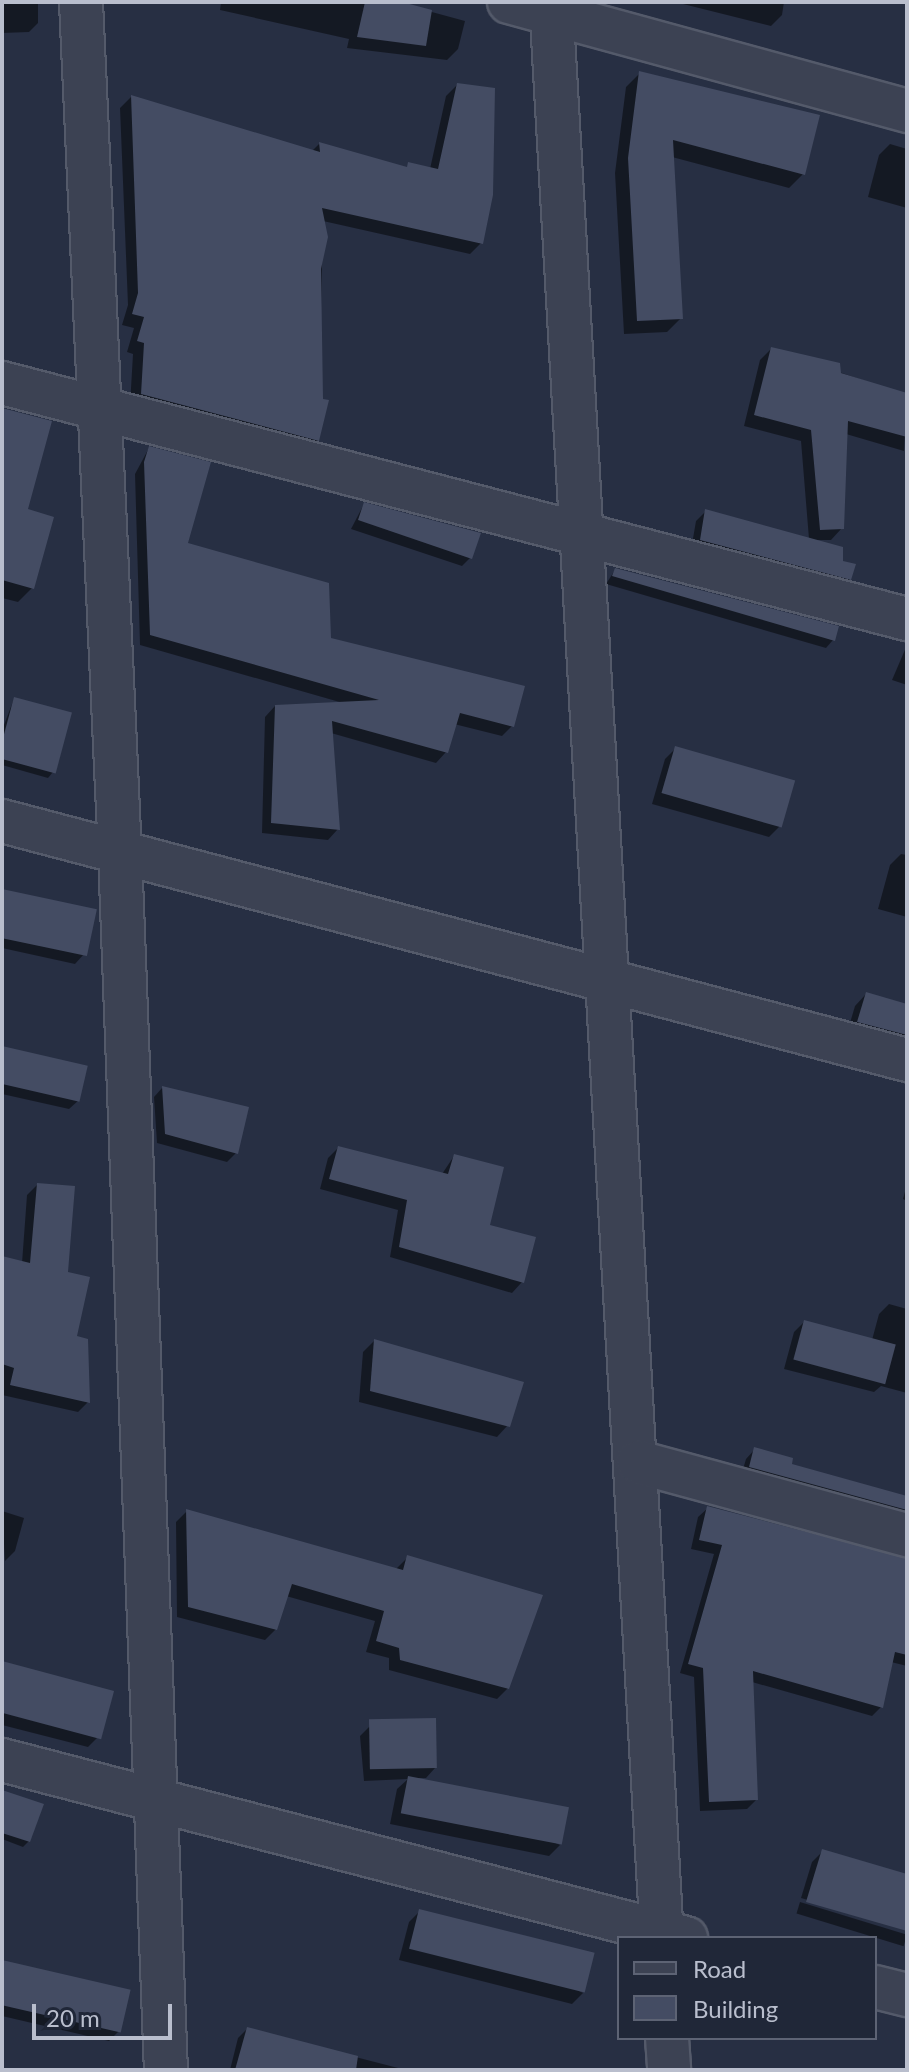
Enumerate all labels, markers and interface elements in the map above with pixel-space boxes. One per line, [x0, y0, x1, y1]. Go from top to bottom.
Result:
legend [617, 1936, 877, 2040]
text: Road [693, 1954, 746, 1983]
scale bar [36, 1988, 176, 2038]
text: Building [693, 1994, 778, 2023]
text: 20 m [46, 2003, 100, 2032]

